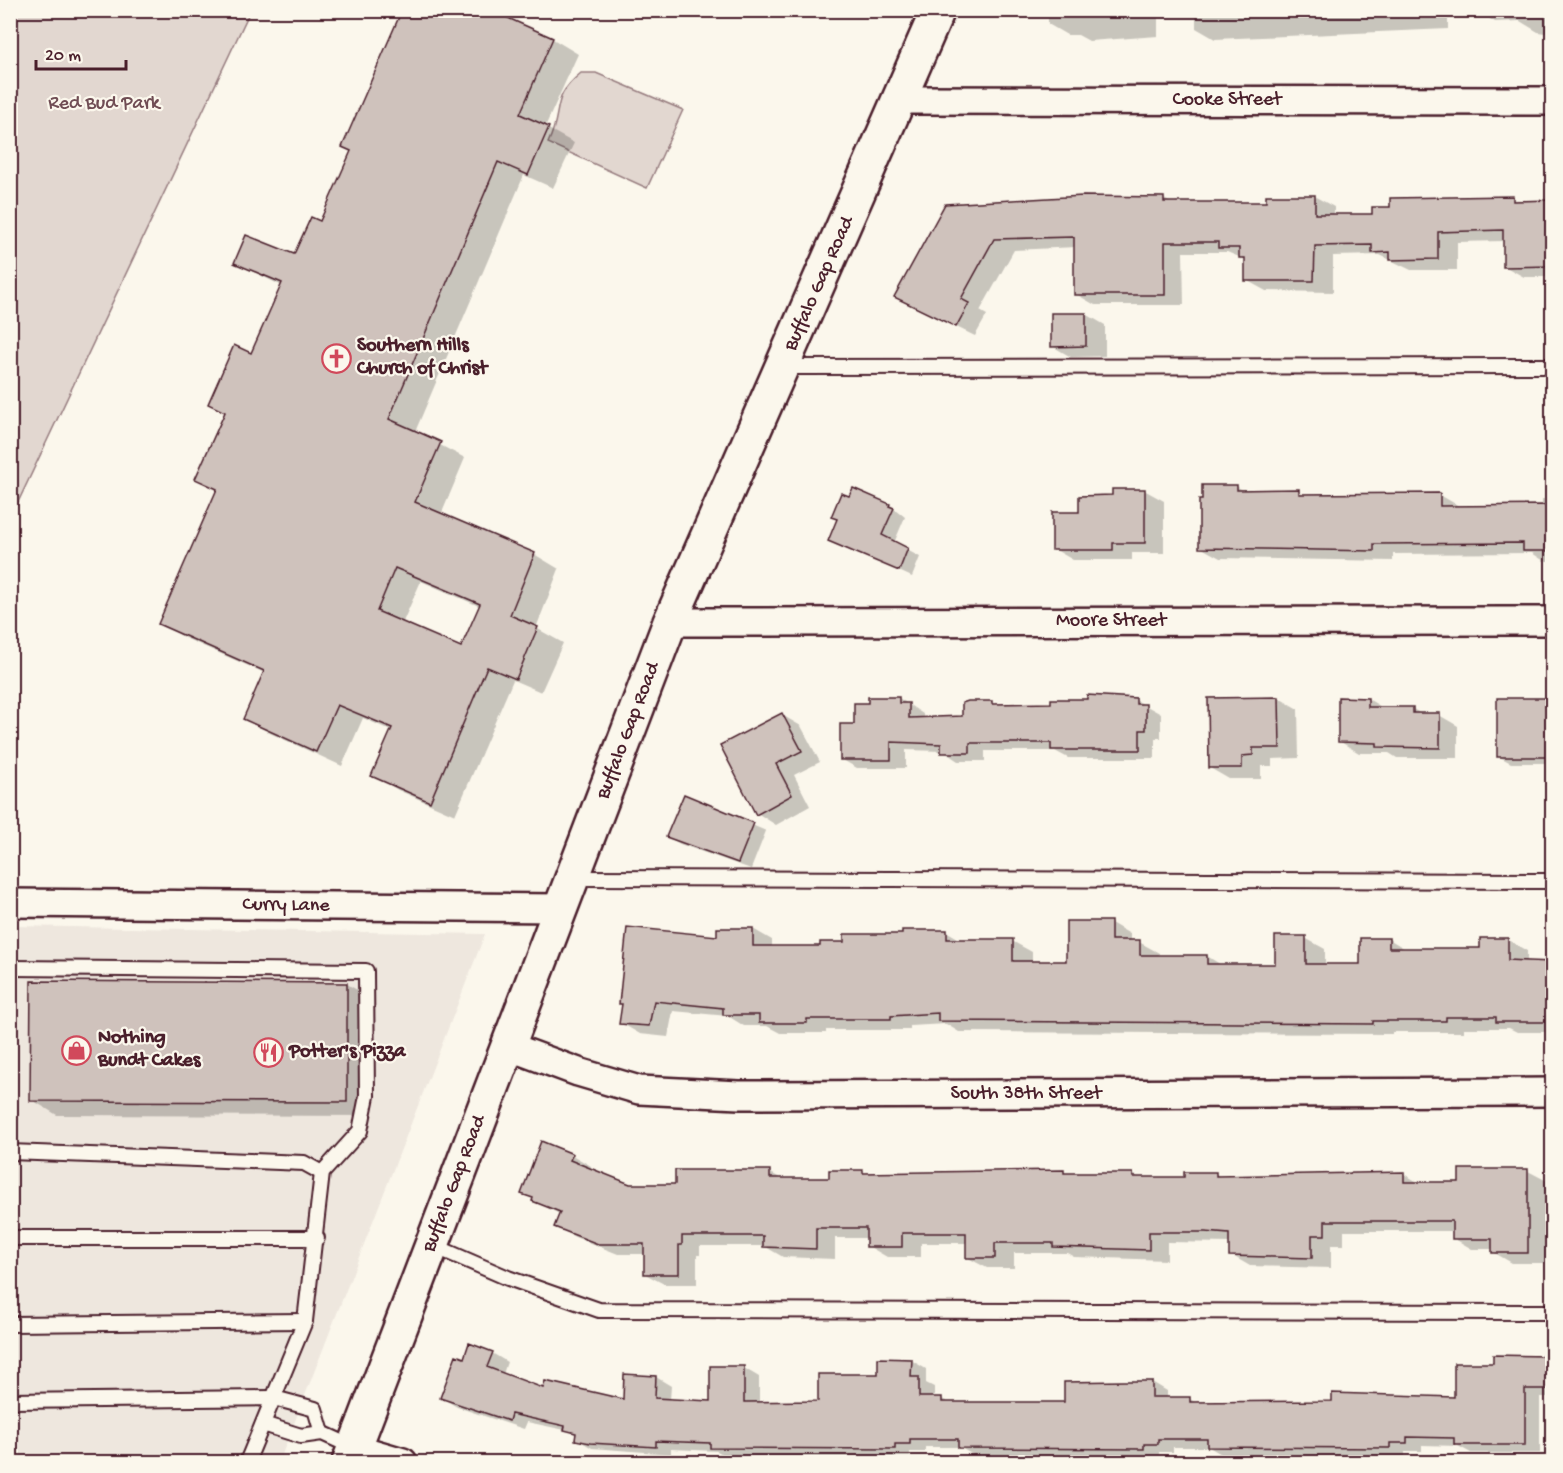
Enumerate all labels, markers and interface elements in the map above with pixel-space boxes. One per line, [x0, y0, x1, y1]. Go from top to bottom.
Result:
scale bar [36, 33, 126, 71]
text: 20 m [45, 46, 81, 67]
street label: Cooke Street [1173, 89, 1283, 112]
park label: Red Bud Park [48, 93, 162, 116]
street label: Buffalo Gap Road [780, 211, 861, 356]
place label: Southern Hills Church of Christ [356, 335, 489, 381]
church icon: Southern Hills Church of Christ [320, 342, 352, 374]
street label: Moore Street [1056, 610, 1168, 633]
street label: Buffalo Gap Road [592, 657, 666, 803]
street label: Curry Lane [242, 894, 330, 918]
place label: Nothing Bundt Cakes [97, 1027, 202, 1073]
shop icon: Nothing Bundt Cakes [61, 1034, 93, 1066]
restaurant icon: Potter's Pizza [252, 1036, 284, 1068]
place label: Potter's Pizza [288, 1041, 406, 1064]
street label: South 38th Street [951, 1083, 1103, 1106]
street label: Buffalo Gap Road [418, 1110, 492, 1256]

